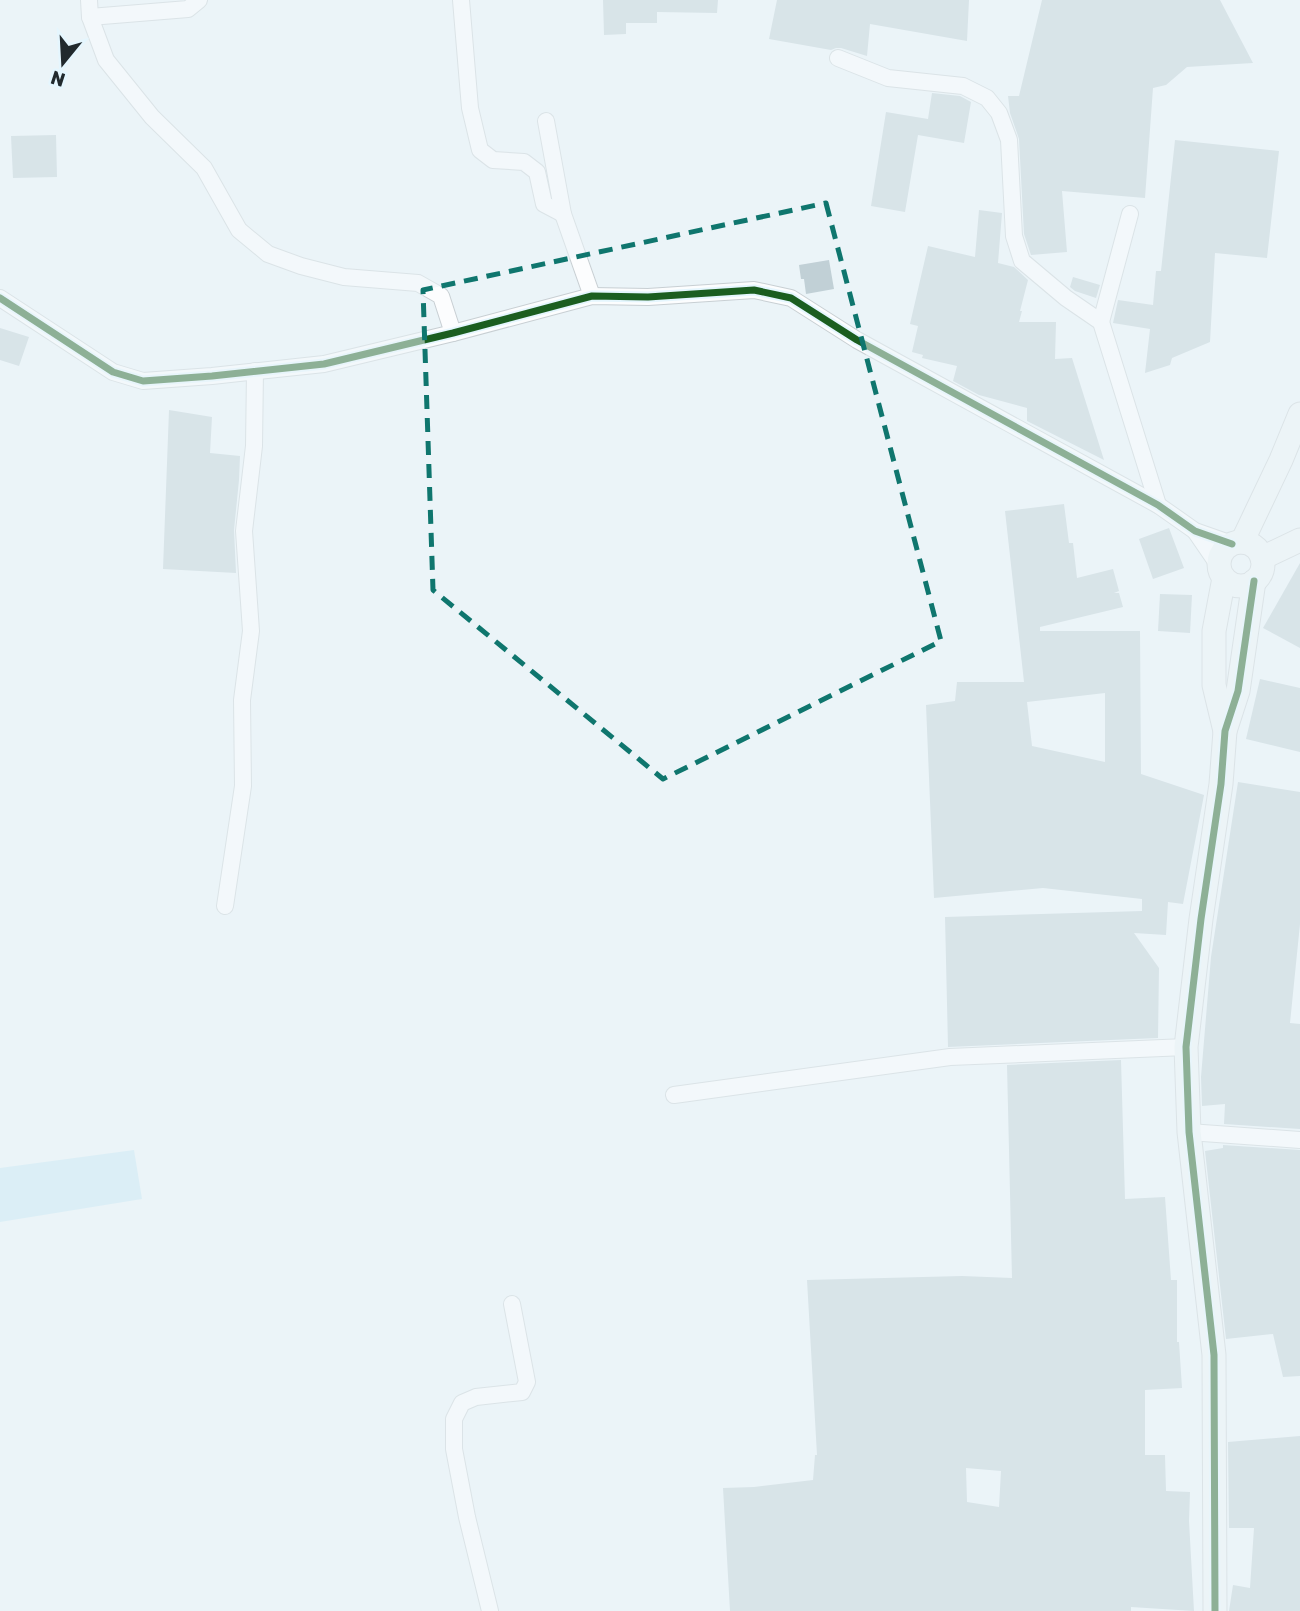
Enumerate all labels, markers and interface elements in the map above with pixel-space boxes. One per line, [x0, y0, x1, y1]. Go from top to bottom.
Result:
north arrow [28, 28, 98, 98]
text: N [48, 66, 68, 92]

